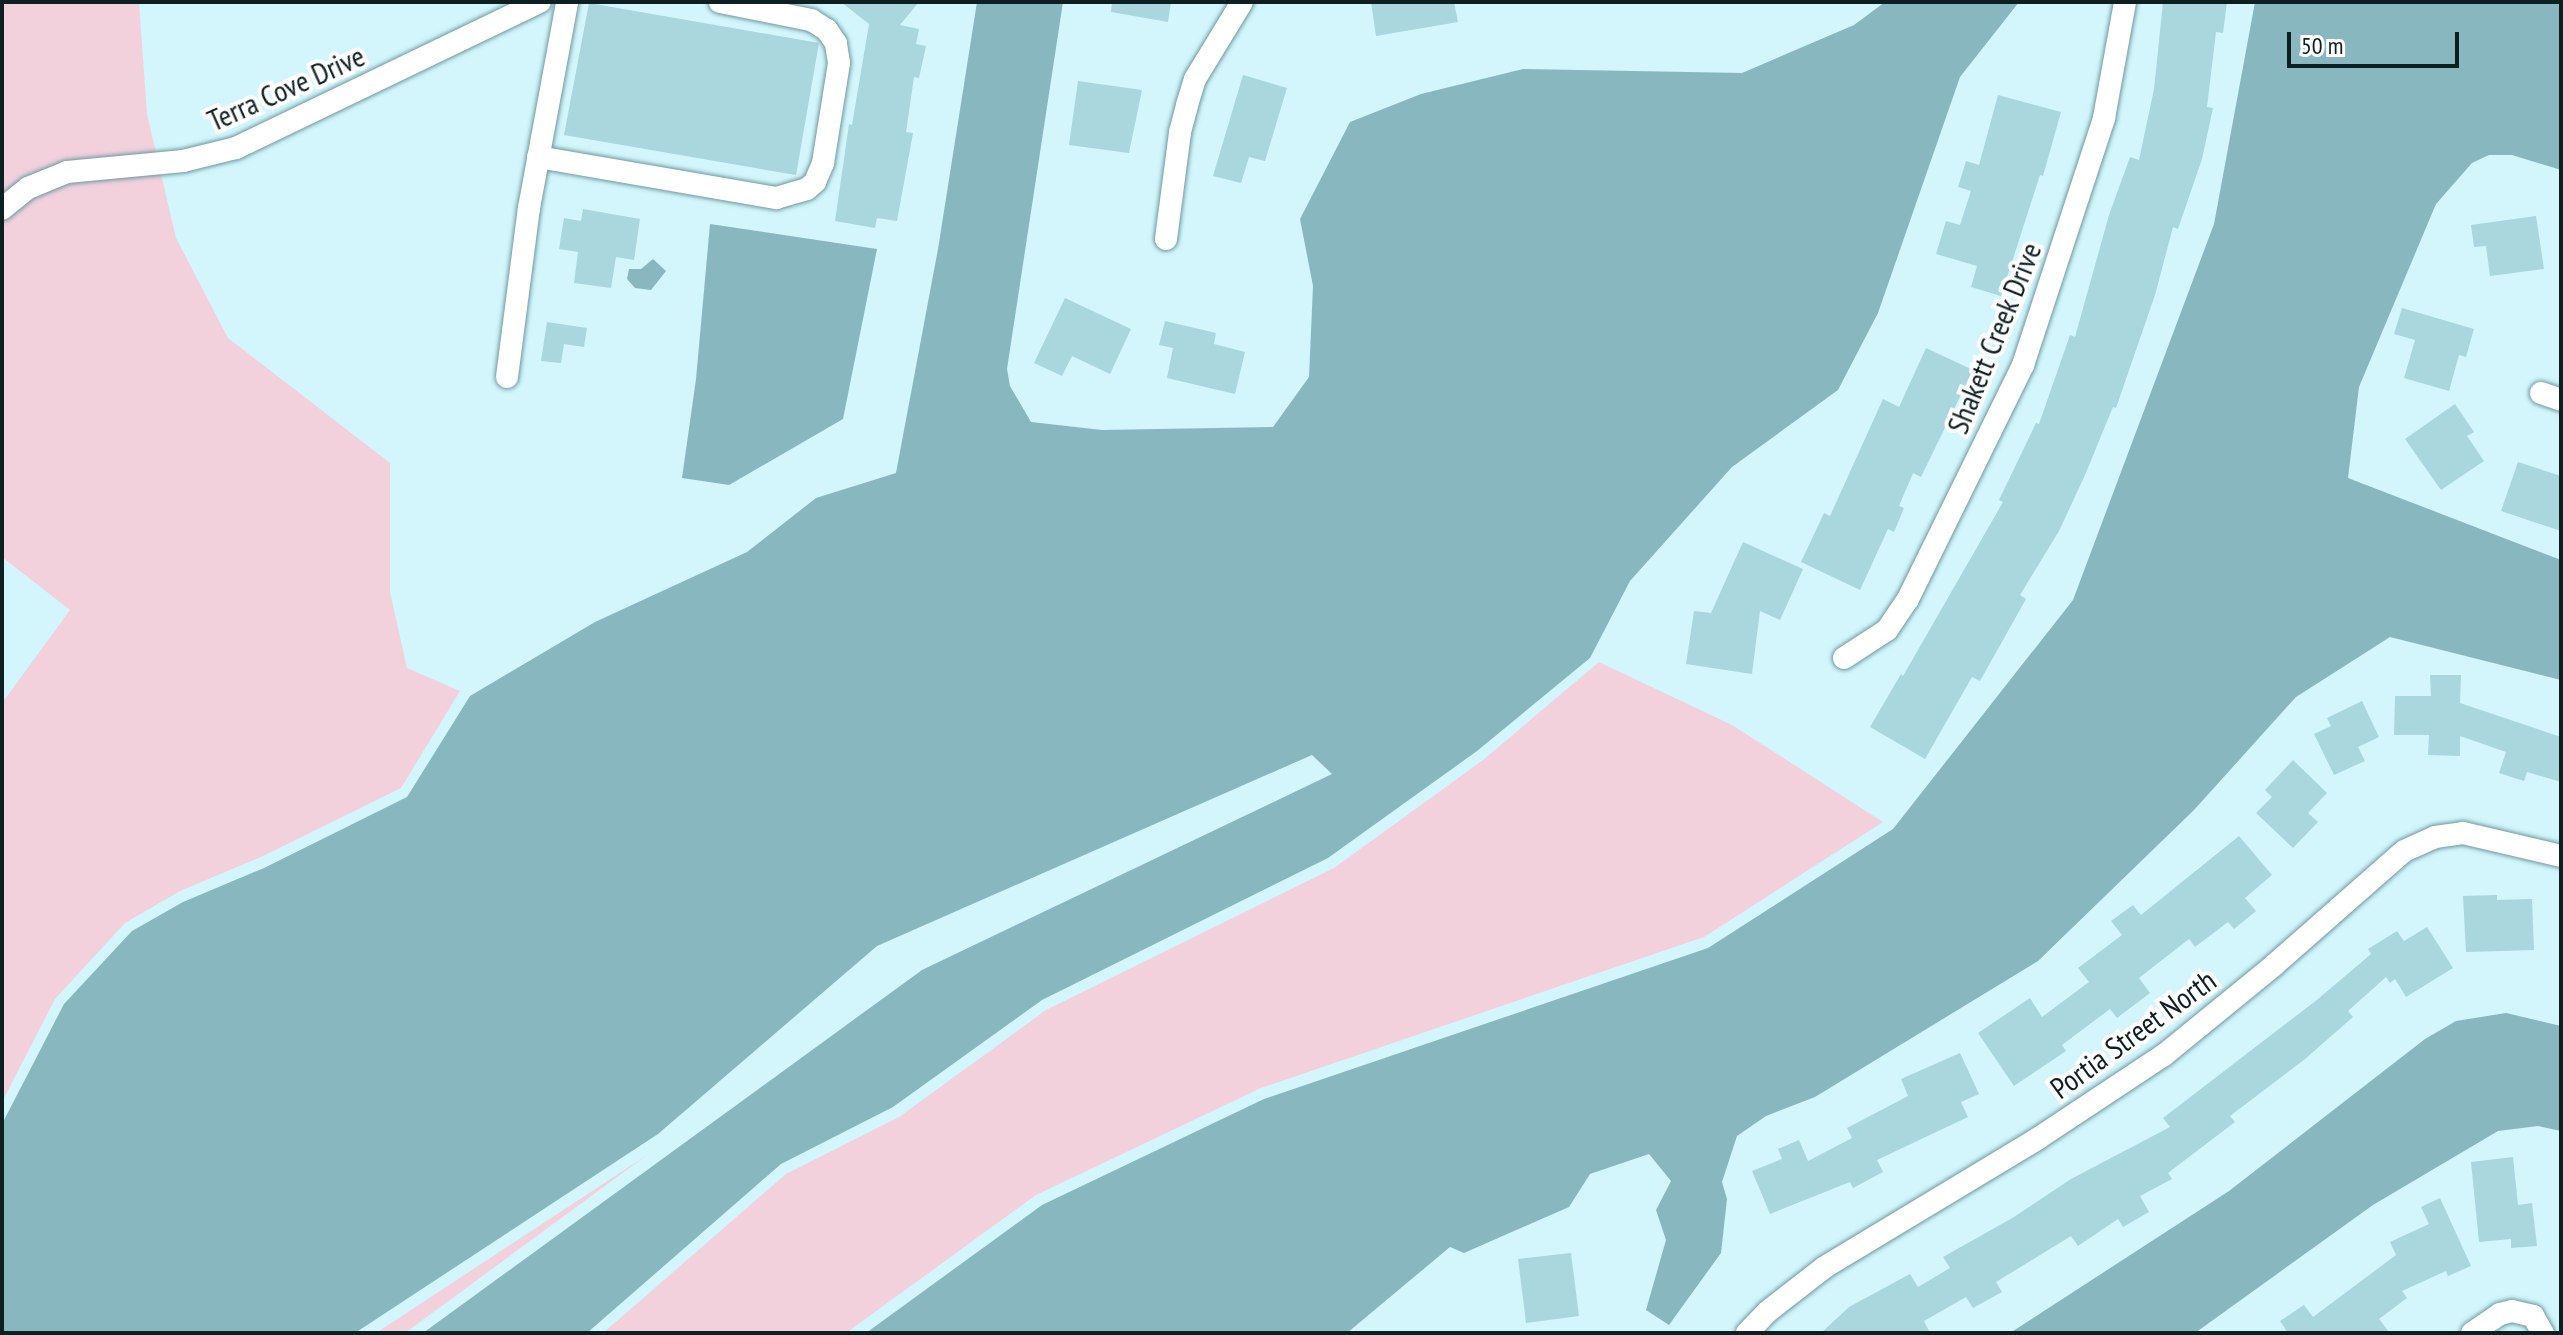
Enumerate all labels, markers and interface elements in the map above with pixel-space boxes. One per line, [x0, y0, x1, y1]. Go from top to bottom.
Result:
scale bar [2291, 16, 2463, 66]
text: 50 m [2301, 30, 2343, 61]
street label: Terra Cove Drive [202, 37, 370, 139]
street label: Shakett Creek Drive [1939, 237, 2049, 439]
street label: Portia Street North [2043, 962, 2223, 1106]

